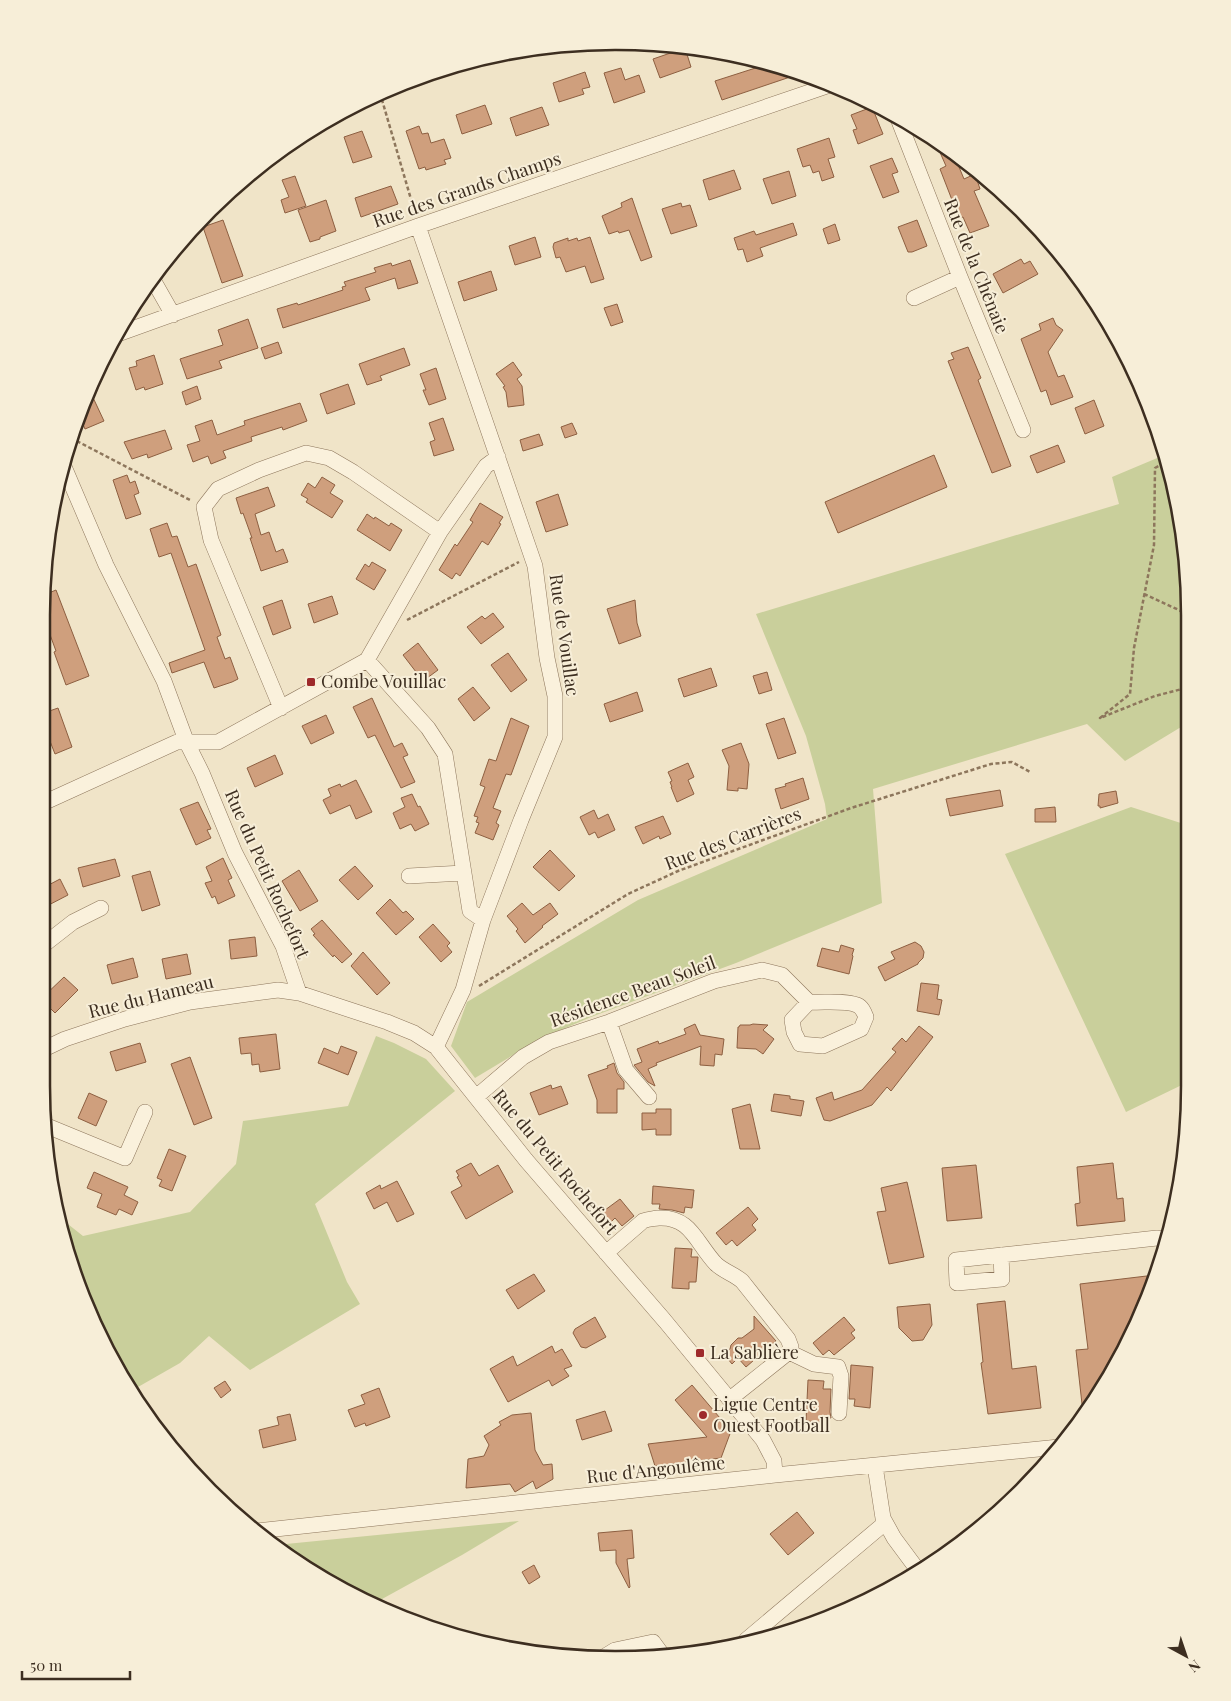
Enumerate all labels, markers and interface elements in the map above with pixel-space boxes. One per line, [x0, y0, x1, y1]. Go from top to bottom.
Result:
street label: Rue des Grands Champs [369, 146, 564, 233]
street label: Rue de la Chênaie [939, 194, 1015, 337]
street label: Rue de Vouillac [545, 572, 585, 698]
place label: Combe Vouillac [321, 669, 446, 693]
marker: Combe Vouillac [305, 676, 317, 688]
street label: Rue du Petit Rochefort [220, 785, 316, 962]
street label: Rue des Carrières [661, 801, 804, 875]
street label: Résidence Beau Soleil [546, 950, 719, 1032]
street label: Rue du Hameau [86, 969, 216, 1023]
street label: Rue du Petit Rochefort [488, 1084, 624, 1239]
place label: La Sablière [710, 1340, 799, 1364]
marker: La Sablière [694, 1347, 706, 1359]
place label: Ligue Centre Ouest Football [713, 1392, 830, 1437]
marker: Ligue Centre Ouest Football [697, 1409, 709, 1421]
street label: Rue d'Angoulême [585, 1450, 726, 1488]
north arrow [1161, 1631, 1211, 1681]
scale bar [22, 1648, 130, 1680]
text: 50 m [30, 1655, 63, 1675]
text: N [1185, 1656, 1205, 1677]

